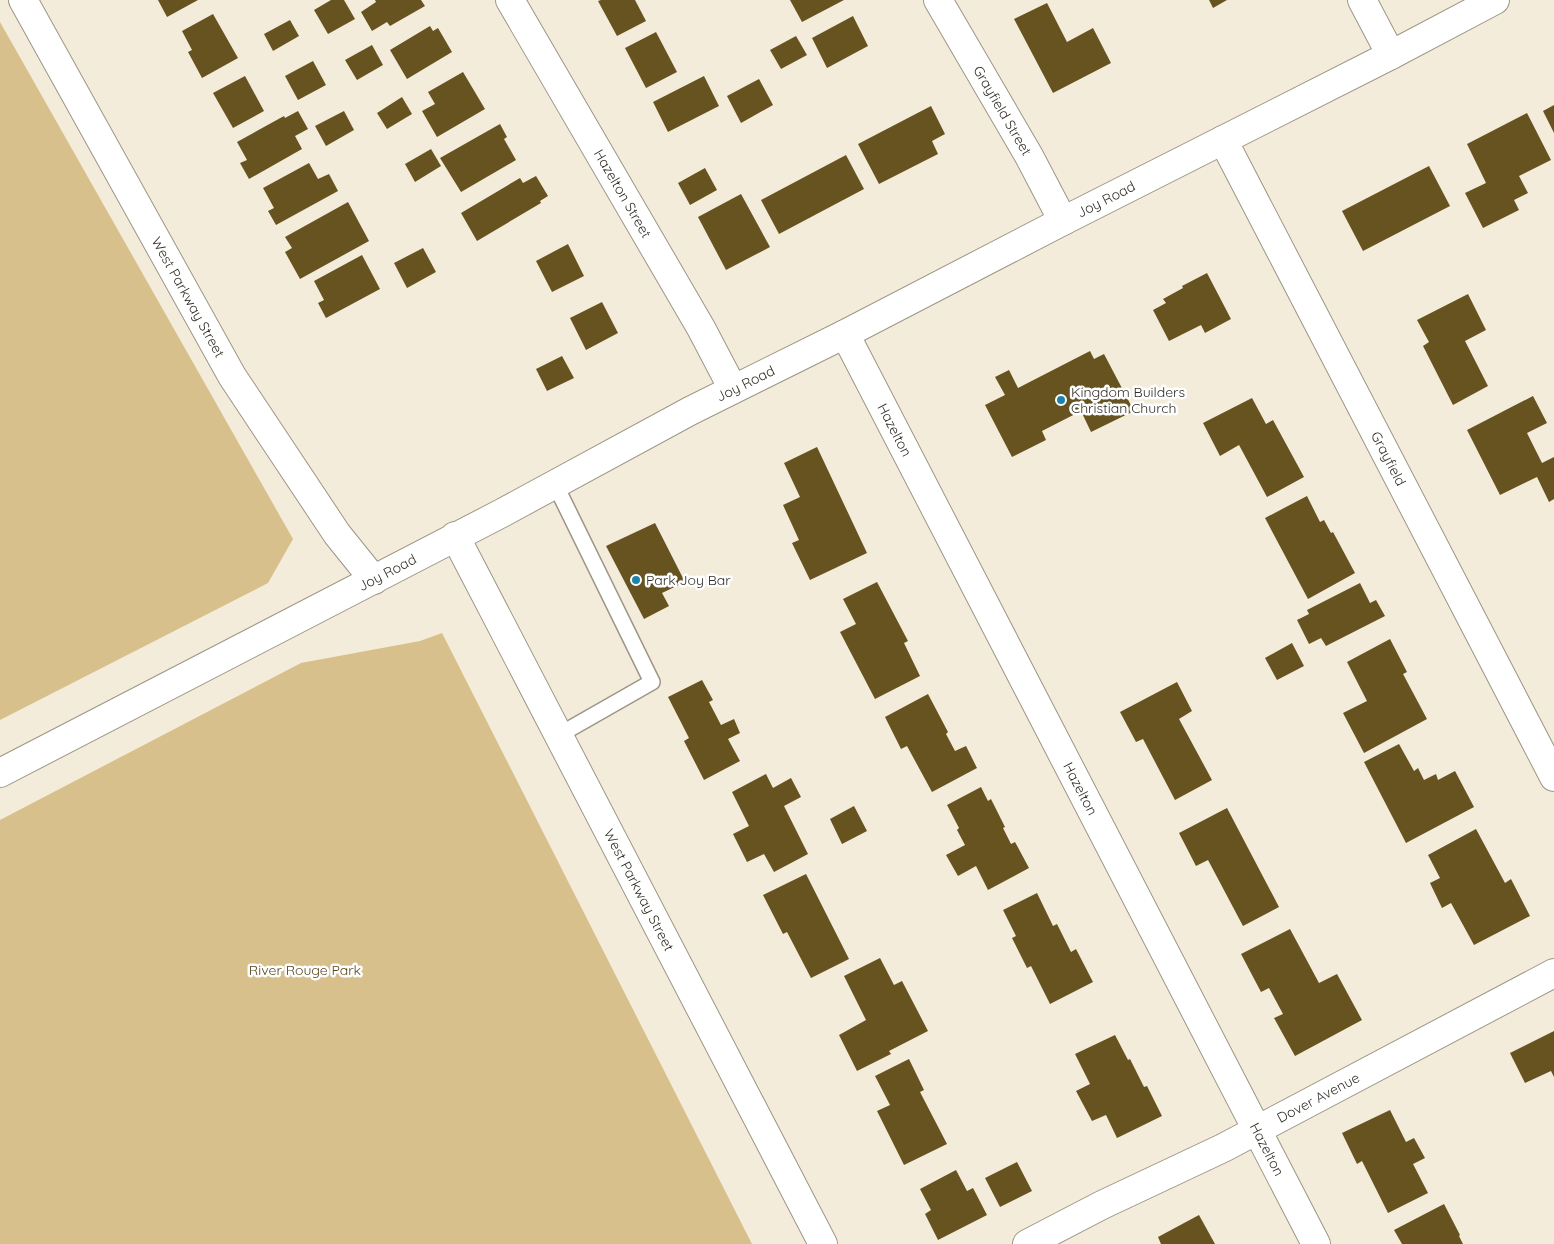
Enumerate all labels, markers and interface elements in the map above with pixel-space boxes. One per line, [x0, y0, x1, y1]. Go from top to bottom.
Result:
street label: Grayfield Street [969, 62, 1036, 159]
street label: Hazelton Street [590, 146, 656, 241]
street label: Joy Road [1074, 177, 1138, 222]
street label: West Parkway Street [147, 234, 229, 361]
street label: Joy Road [713, 361, 778, 406]
place label: Kingdom Builders Christian Church [1071, 383, 1185, 417]
marker: Kingdom Builders Christian Church [1055, 394, 1067, 406]
street label: Hazelton [873, 400, 916, 460]
street label: Grayfield [1367, 428, 1410, 489]
street label: Joy Road [355, 550, 419, 595]
place label: Park Joy Bar [646, 571, 731, 589]
marker: Park Joy Bar [630, 574, 642, 586]
street label: Hazelton [1059, 759, 1102, 818]
street label: West Parkway Street [600, 826, 678, 954]
park label: River Rouge Park [249, 961, 361, 979]
street label: Dover Avenue [1274, 1068, 1363, 1127]
street label: Hazelton [1246, 1120, 1288, 1179]

